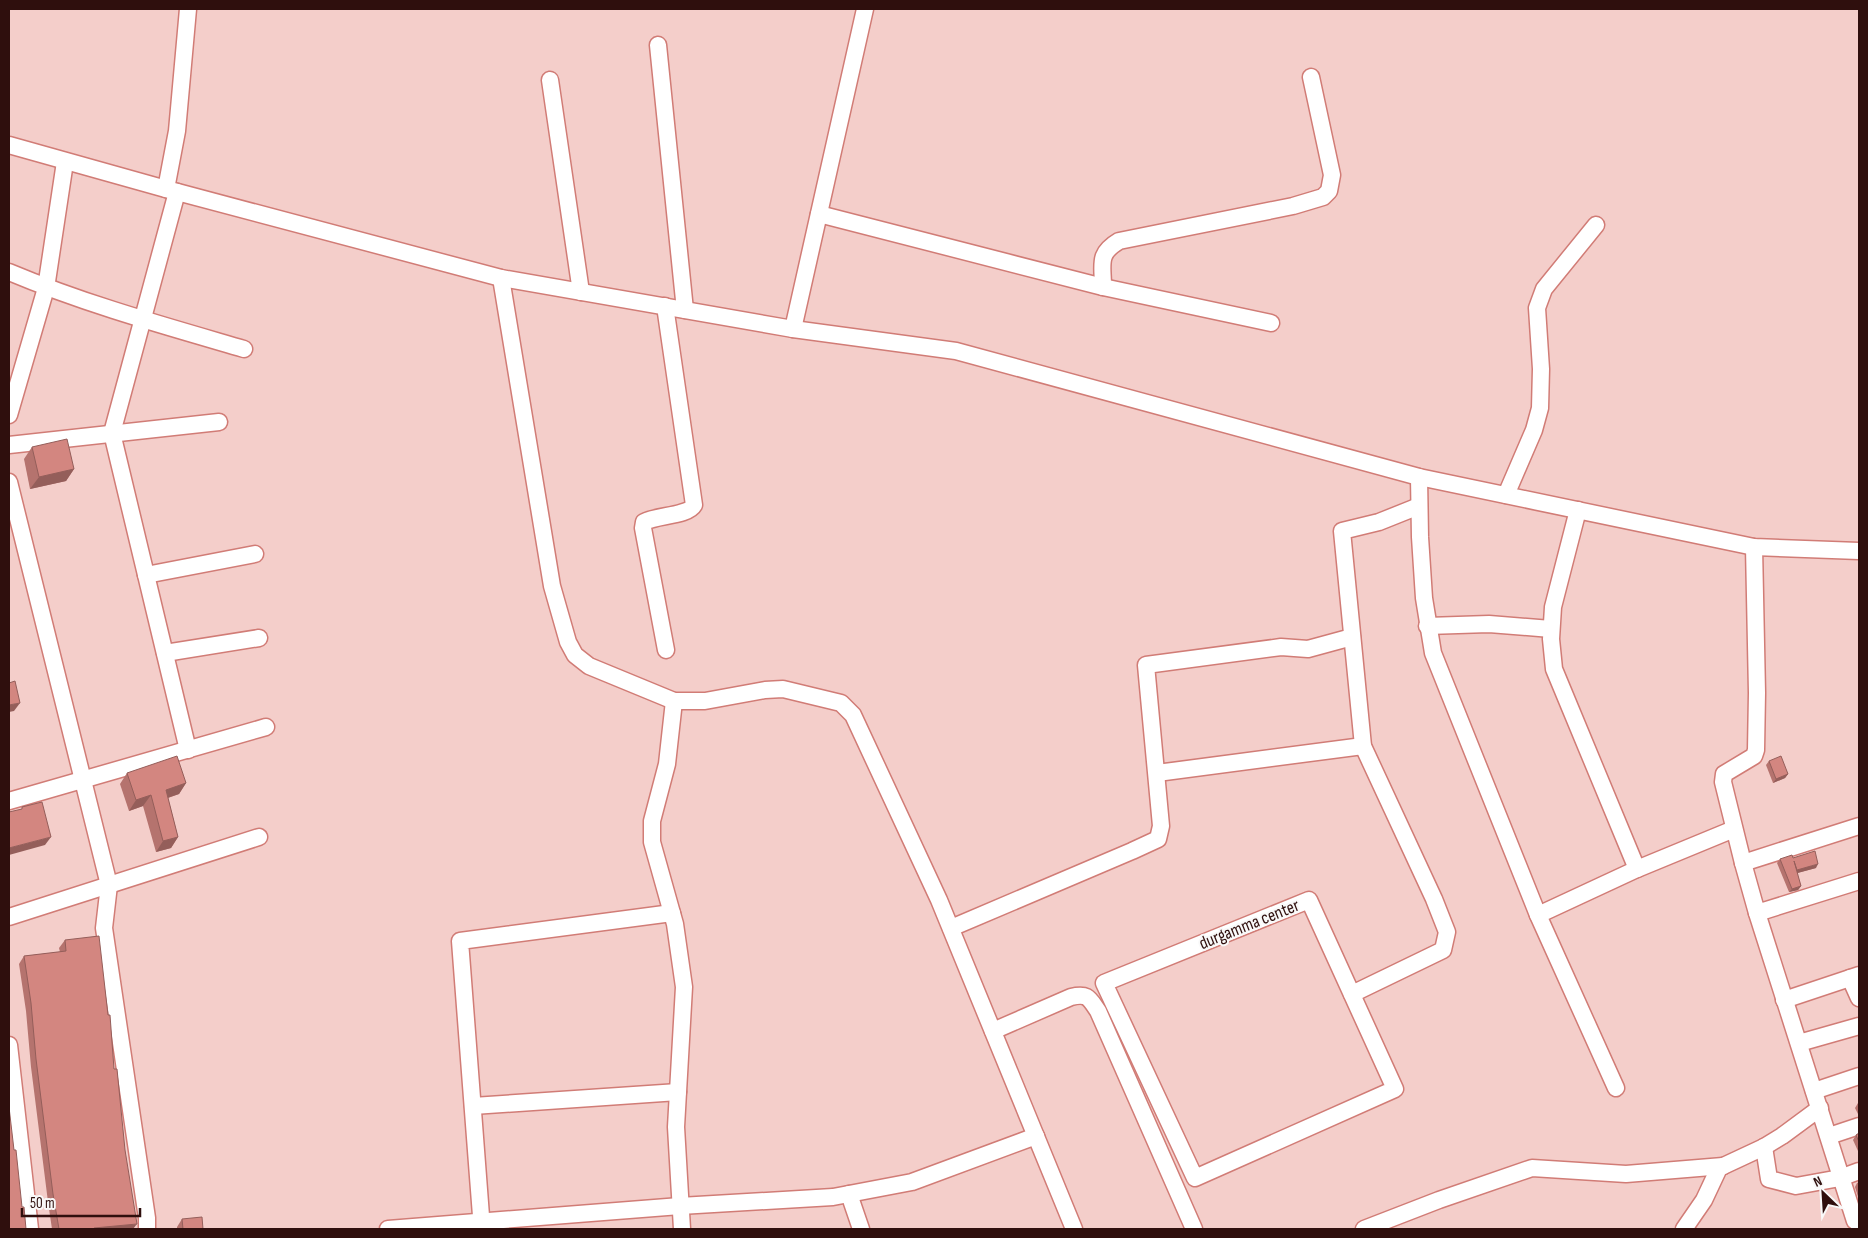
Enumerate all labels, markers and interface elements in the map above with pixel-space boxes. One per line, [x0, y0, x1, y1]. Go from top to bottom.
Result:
street label: durgamma center [1196, 895, 1302, 954]
north arrow [1798, 1168, 1848, 1218]
text: N [1811, 1172, 1825, 1191]
scale bar [22, 1186, 140, 1218]
text: 50 m [30, 1194, 55, 1213]

